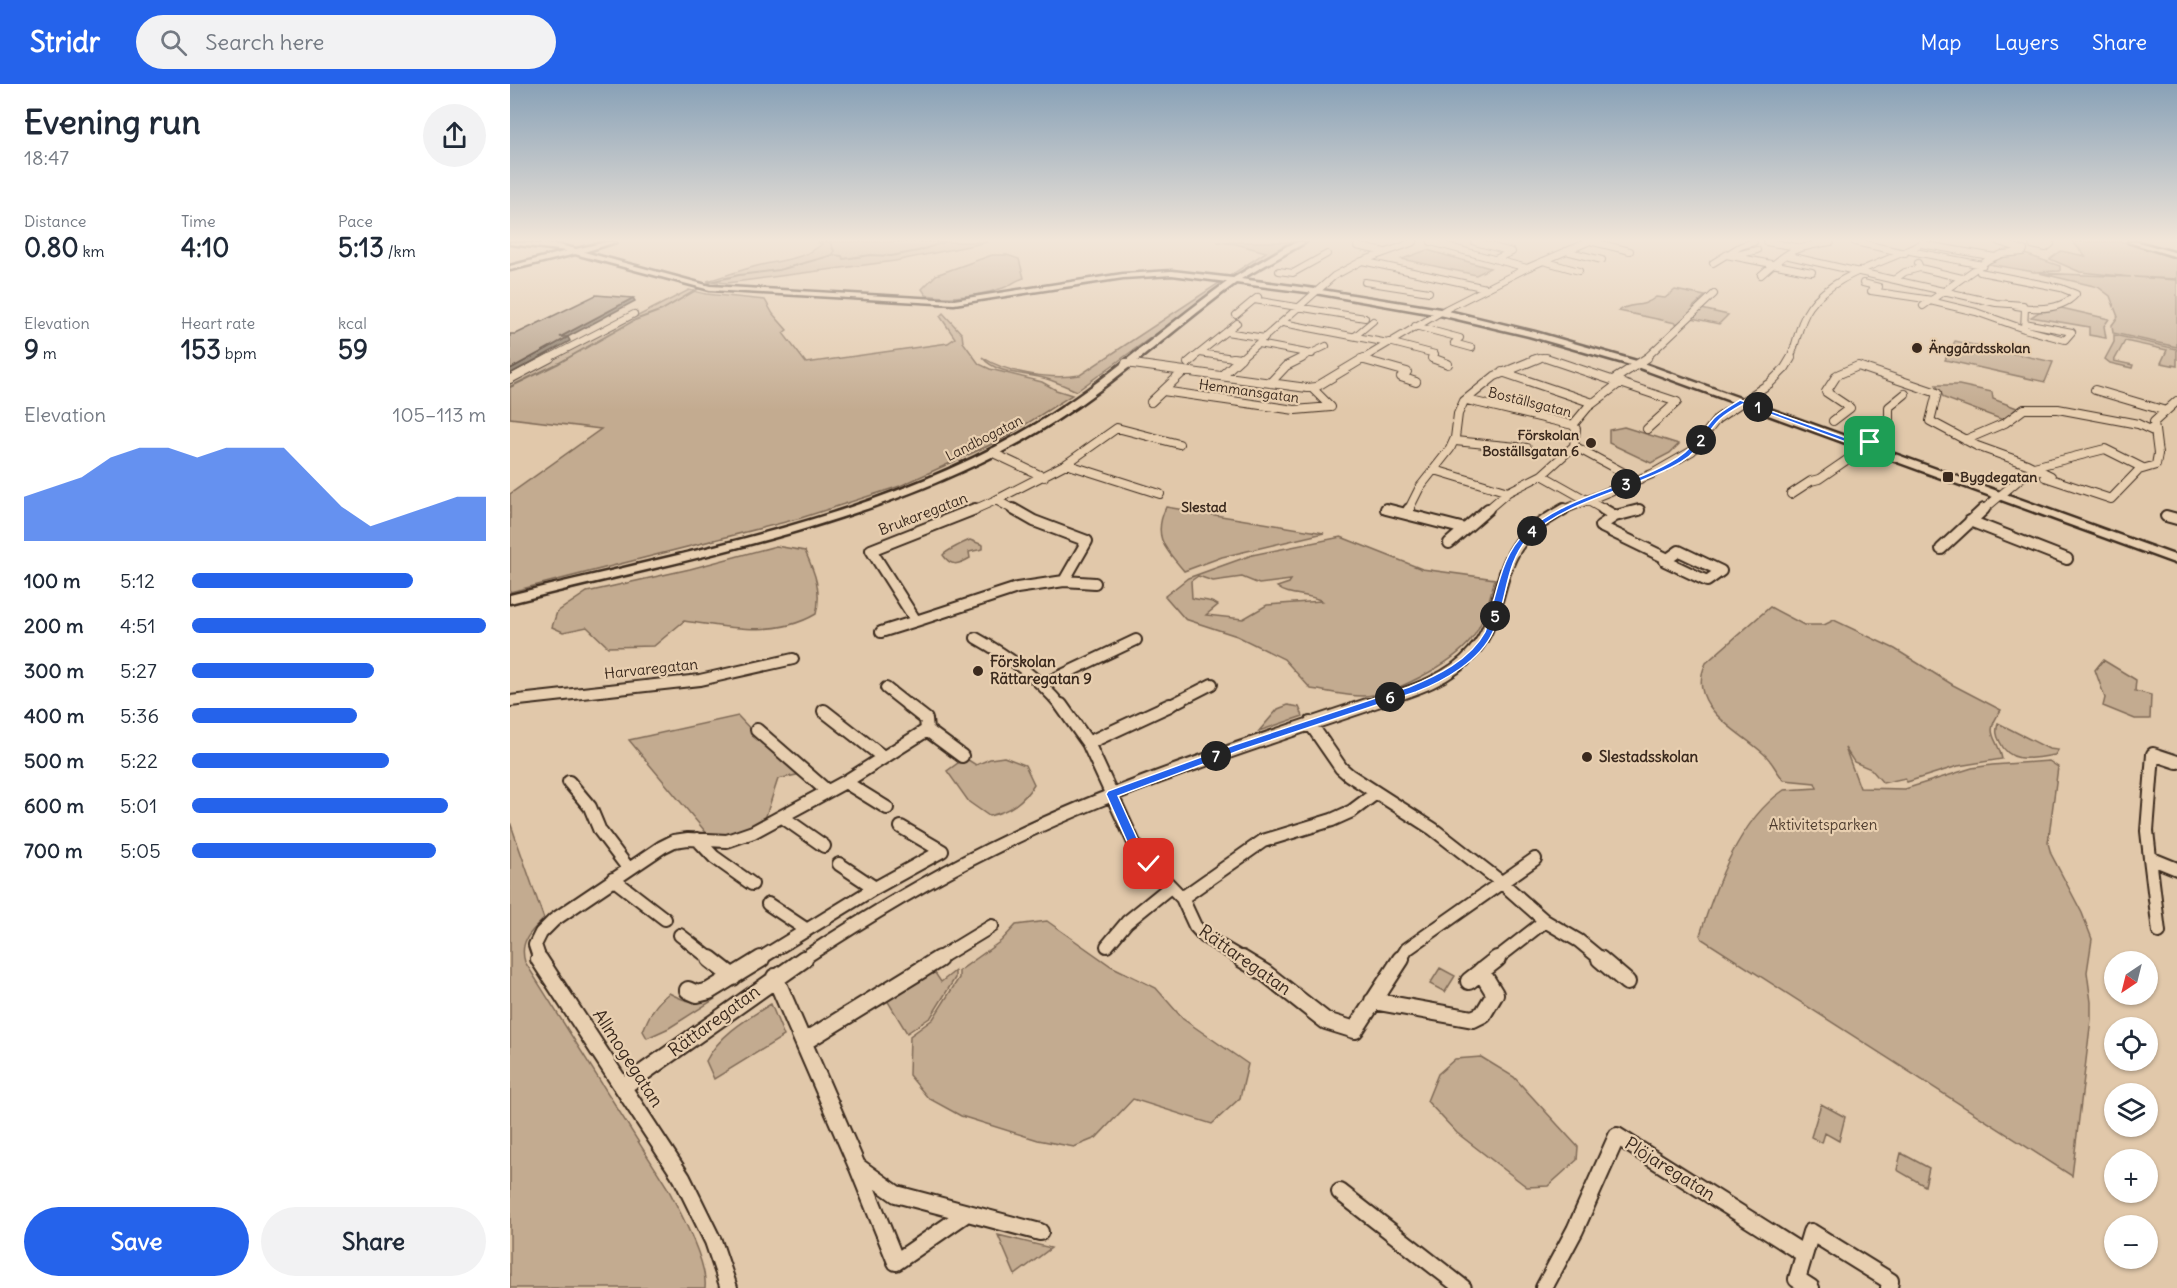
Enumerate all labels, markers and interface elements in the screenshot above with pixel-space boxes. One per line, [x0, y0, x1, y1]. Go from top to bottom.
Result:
search box [136, 15, 556, 69]
text: Stridr [30, 24, 100, 60]
icon: search [157, 26, 190, 59]
text: Search here [205, 28, 324, 56]
text: Map [1921, 29, 1961, 56]
text: Layers [1994, 29, 2059, 56]
text: Share [2092, 29, 2147, 56]
text: Evening run [24, 101, 200, 143]
button: share [423, 104, 486, 167]
text: 18:47 [24, 145, 69, 170]
text: Distance [24, 211, 86, 231]
text: Time [181, 211, 216, 231]
text: Pace [338, 211, 373, 231]
text: 0.80 [24, 231, 79, 264]
text: 4:10 [181, 231, 229, 264]
text: 5:13 [338, 231, 384, 264]
text: km [79, 241, 105, 261]
text: /km [384, 241, 416, 261]
text: Elevation [24, 313, 90, 333]
text: Heart rate [181, 313, 255, 333]
text: kcal [338, 313, 367, 333]
text: 9 [24, 333, 39, 366]
text: 153 [181, 333, 221, 366]
text: 59 [338, 333, 368, 366]
place label: Änggårdsskolan [1929, 339, 2030, 357]
marker: Änggårdsskolan [1910, 341, 1924, 355]
text: m [39, 343, 57, 363]
text: bpm [221, 343, 257, 363]
street label: Hemmansgatan [1198, 375, 1300, 407]
street label: Boställsgatan [1486, 383, 1574, 421]
pin: 1 [1743, 392, 1773, 422]
text: 1 [1755, 397, 1761, 417]
text: Elevation [24, 402, 106, 427]
text: 105–113 m [393, 402, 486, 427]
street label: Landbogatan [942, 411, 1026, 465]
pin [1844, 416, 1895, 467]
pin: 2 [1686, 425, 1716, 455]
icon: arrive [1853, 425, 1886, 458]
place label: Förskolan Boställsgatan 6 [1482, 426, 1579, 460]
text: 2 [1697, 430, 1705, 450]
marker: Förskolan Boställsgatan 6 [1584, 436, 1598, 450]
place label: Bygdegatan [1960, 468, 2037, 486]
pin: 3 [1611, 469, 1641, 499]
marker: Bygdegatan [1941, 470, 1955, 484]
text: 3 [1621, 474, 1631, 494]
street label: Brukaregatan [876, 488, 970, 539]
district label: Slestad [1181, 498, 1228, 516]
pin: 4 [1517, 516, 1547, 546]
text: 4 [1527, 521, 1537, 541]
text: 100 m [24, 568, 81, 593]
text: 5:12 [120, 568, 155, 593]
pin: 5 [1480, 601, 1510, 631]
text: 5 [1490, 606, 1500, 626]
text: 200 m [24, 613, 84, 638]
text: 4:51 [120, 613, 156, 638]
place label: Förskolan Rättaregatan 9 [990, 652, 1092, 689]
street label: Harvaregatan [603, 654, 699, 683]
text: 300 m [24, 658, 84, 683]
text: 5:27 [120, 658, 157, 683]
marker: Förskolan Rättaregatan 9 [971, 664, 985, 678]
pin: 6 [1375, 682, 1405, 712]
text: 6 [1385, 687, 1395, 707]
text: 400 m [24, 703, 84, 728]
text: 5:36 [120, 703, 159, 728]
pin: 7 [1201, 741, 1231, 771]
text: 7 [1212, 746, 1220, 766]
place label: Slestadsskolan [1599, 747, 1699, 766]
text: 500 m [24, 748, 84, 773]
text: 5:22 [120, 748, 158, 773]
marker: Slestadsskolan [1580, 750, 1594, 764]
text: 600 m [24, 793, 84, 818]
text: 5:01 [120, 793, 157, 818]
park label: Aktivitetsparken [1769, 815, 1878, 834]
text: 700 m [24, 838, 82, 863]
text: 5:05 [120, 838, 161, 863]
pin [1123, 838, 1174, 889]
icon: check [1132, 847, 1165, 880]
street label: Rättaregatan [1195, 919, 1296, 1000]
north arrow [2104, 951, 2158, 1005]
map controls [2104, 951, 2158, 1269]
street label: Rättaregatan [663, 980, 764, 1062]
street label: Allmogegatan [588, 1004, 669, 1111]
button: locate [2104, 1017, 2158, 1071]
button: layers [2104, 1083, 2158, 1137]
street label: Plöjaregatan [1621, 1132, 1720, 1206]
button: + [2104, 1149, 2158, 1203]
button: Save [24, 1207, 249, 1276]
button: Share [261, 1207, 486, 1276]
button: − [2104, 1215, 2158, 1269]

